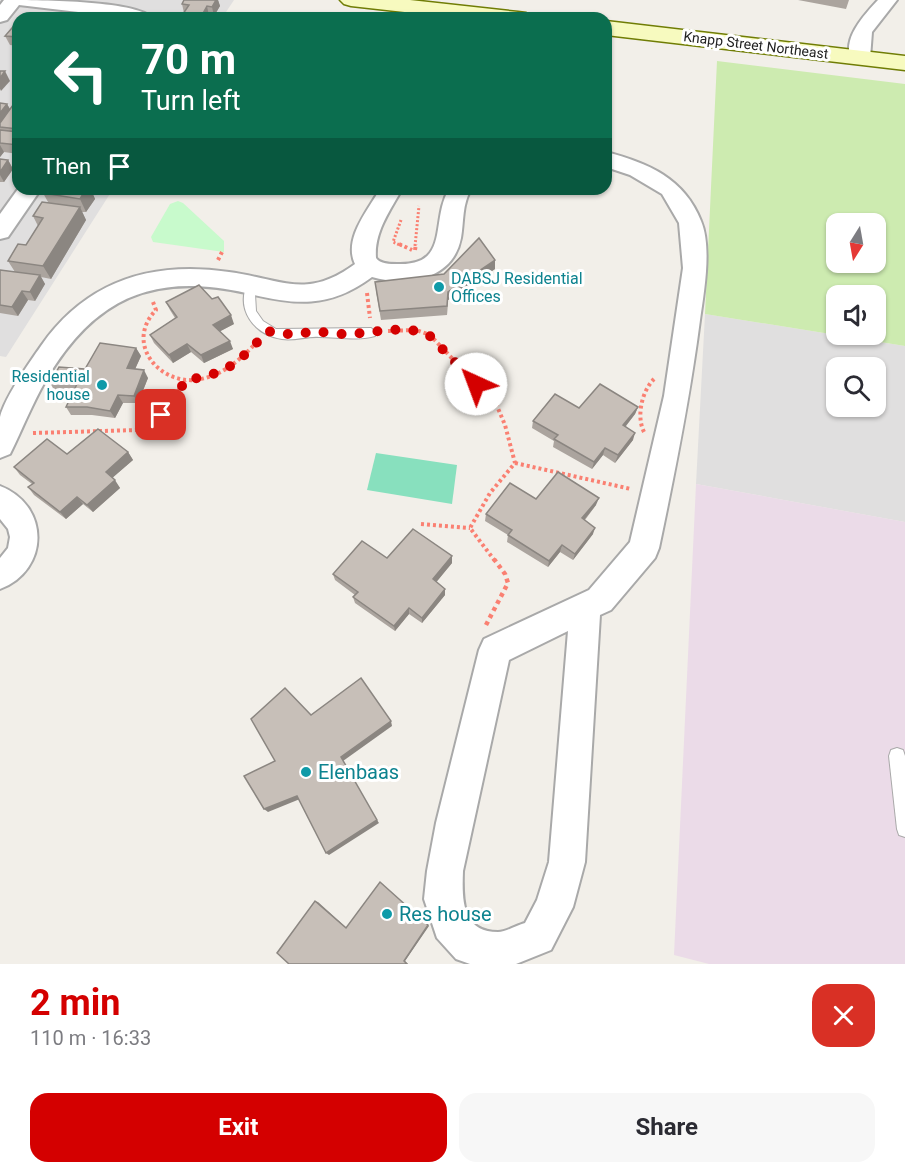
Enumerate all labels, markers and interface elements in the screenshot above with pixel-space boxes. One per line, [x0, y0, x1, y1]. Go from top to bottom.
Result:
street label: Knapp Street Northeast [683, 28, 830, 62]
text: 70 m [141, 35, 236, 84]
icon: left [42, 36, 120, 114]
text: Turn left [141, 85, 241, 117]
icon: arrive [103, 150, 136, 183]
text: Then [42, 154, 91, 179]
north arrow [826, 213, 886, 273]
map controls [826, 213, 886, 417]
place label: DABSJ Residential Offices [451, 269, 583, 306]
marker: DABSJ Residential Offices [432, 280, 446, 294]
button: sound [826, 285, 886, 345]
position arrow [444, 352, 508, 416]
button: search [826, 357, 886, 417]
place label: Residential house [11, 367, 90, 404]
marker: Residential house [95, 378, 109, 392]
pin [135, 389, 186, 440]
icon: arrive [144, 398, 177, 431]
place label: Elenbaas [318, 760, 399, 784]
marker: Elenbaas [299, 765, 313, 779]
place label: Res house [399, 902, 492, 926]
marker: Res house [380, 907, 394, 921]
text: 2 min [30, 982, 121, 1024]
button: close [812, 984, 875, 1047]
text: 110 m · 16:33 [30, 1026, 151, 1050]
button: Exit [30, 1093, 447, 1162]
button: Share [459, 1093, 875, 1162]

